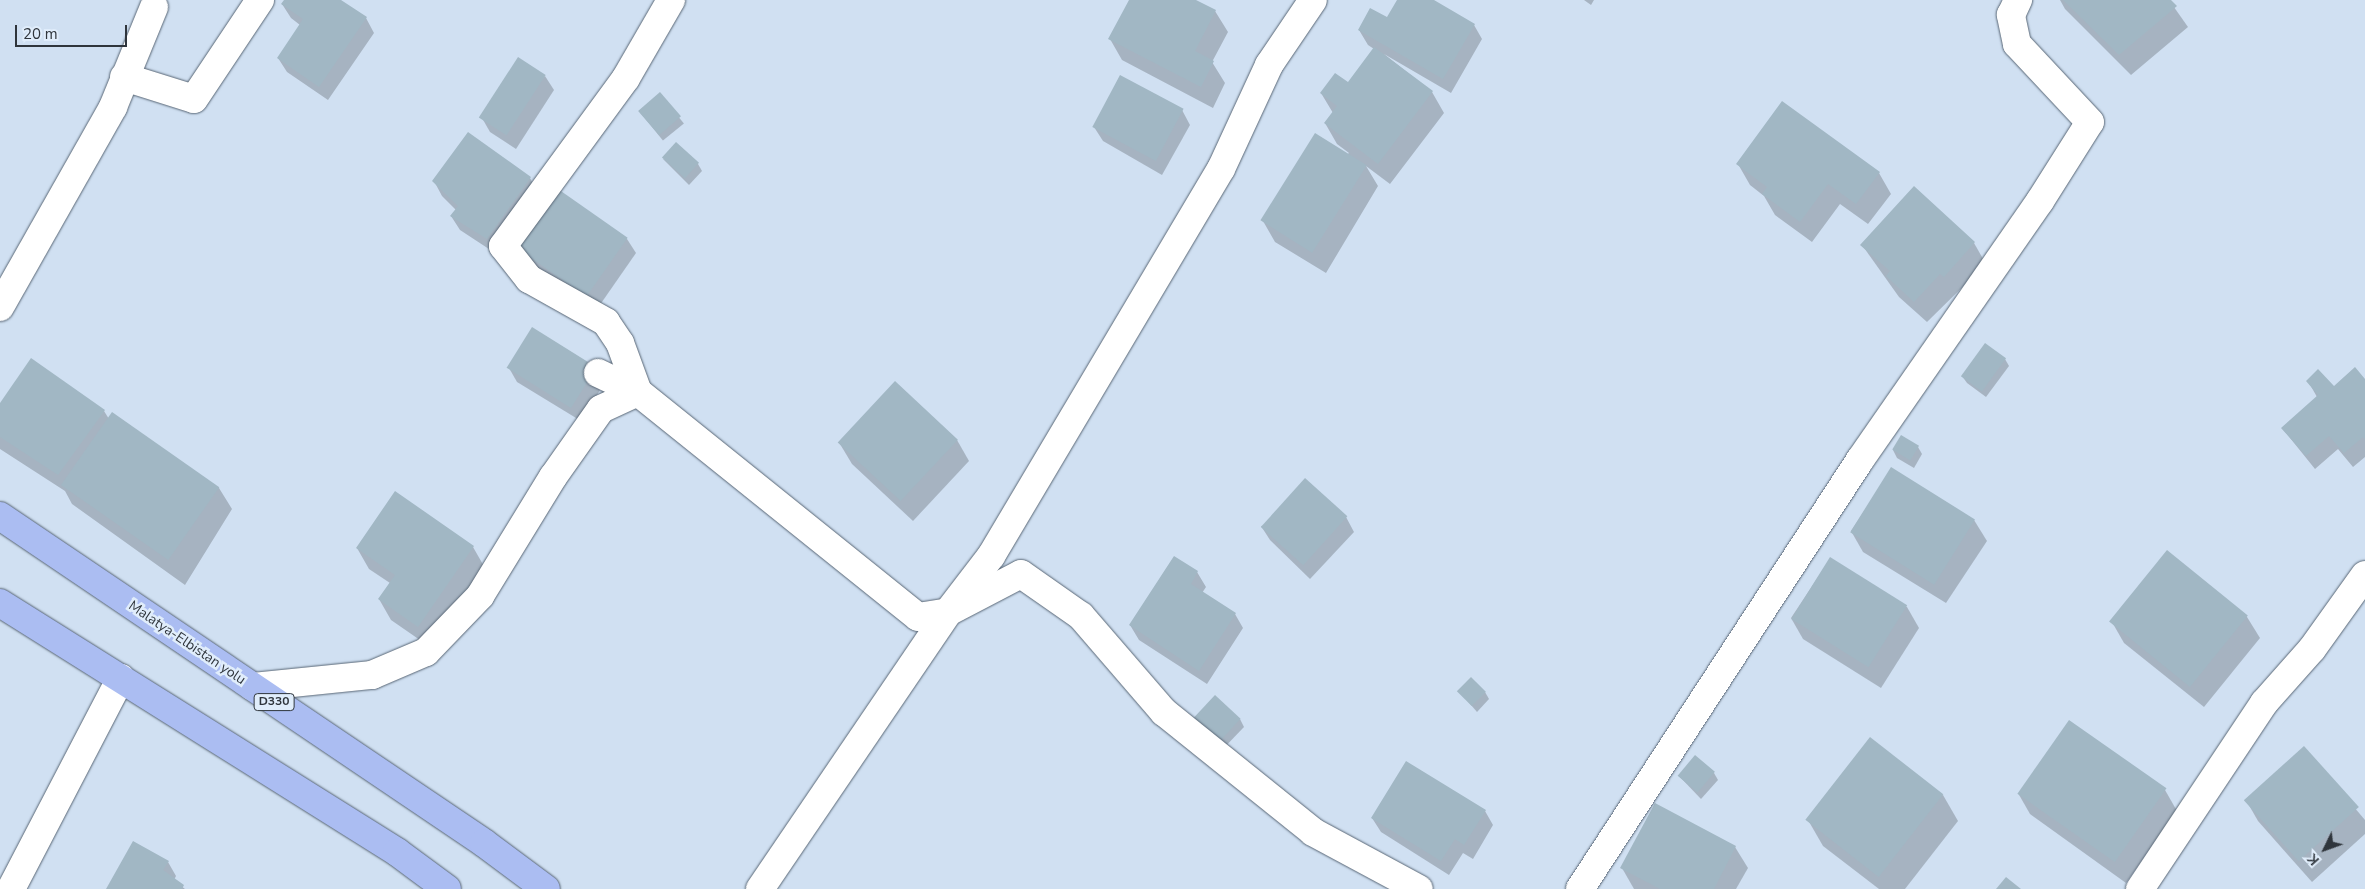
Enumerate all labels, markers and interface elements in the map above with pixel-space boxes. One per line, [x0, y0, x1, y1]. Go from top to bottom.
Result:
scale bar [18, 15, 130, 47]
text: 20 m [23, 24, 58, 44]
street label: Malatya-Elbistan yolu [125, 598, 249, 688]
road number: D330 [253, 692, 295, 712]
north arrow [2300, 824, 2350, 874]
text: K [2303, 850, 2324, 869]

